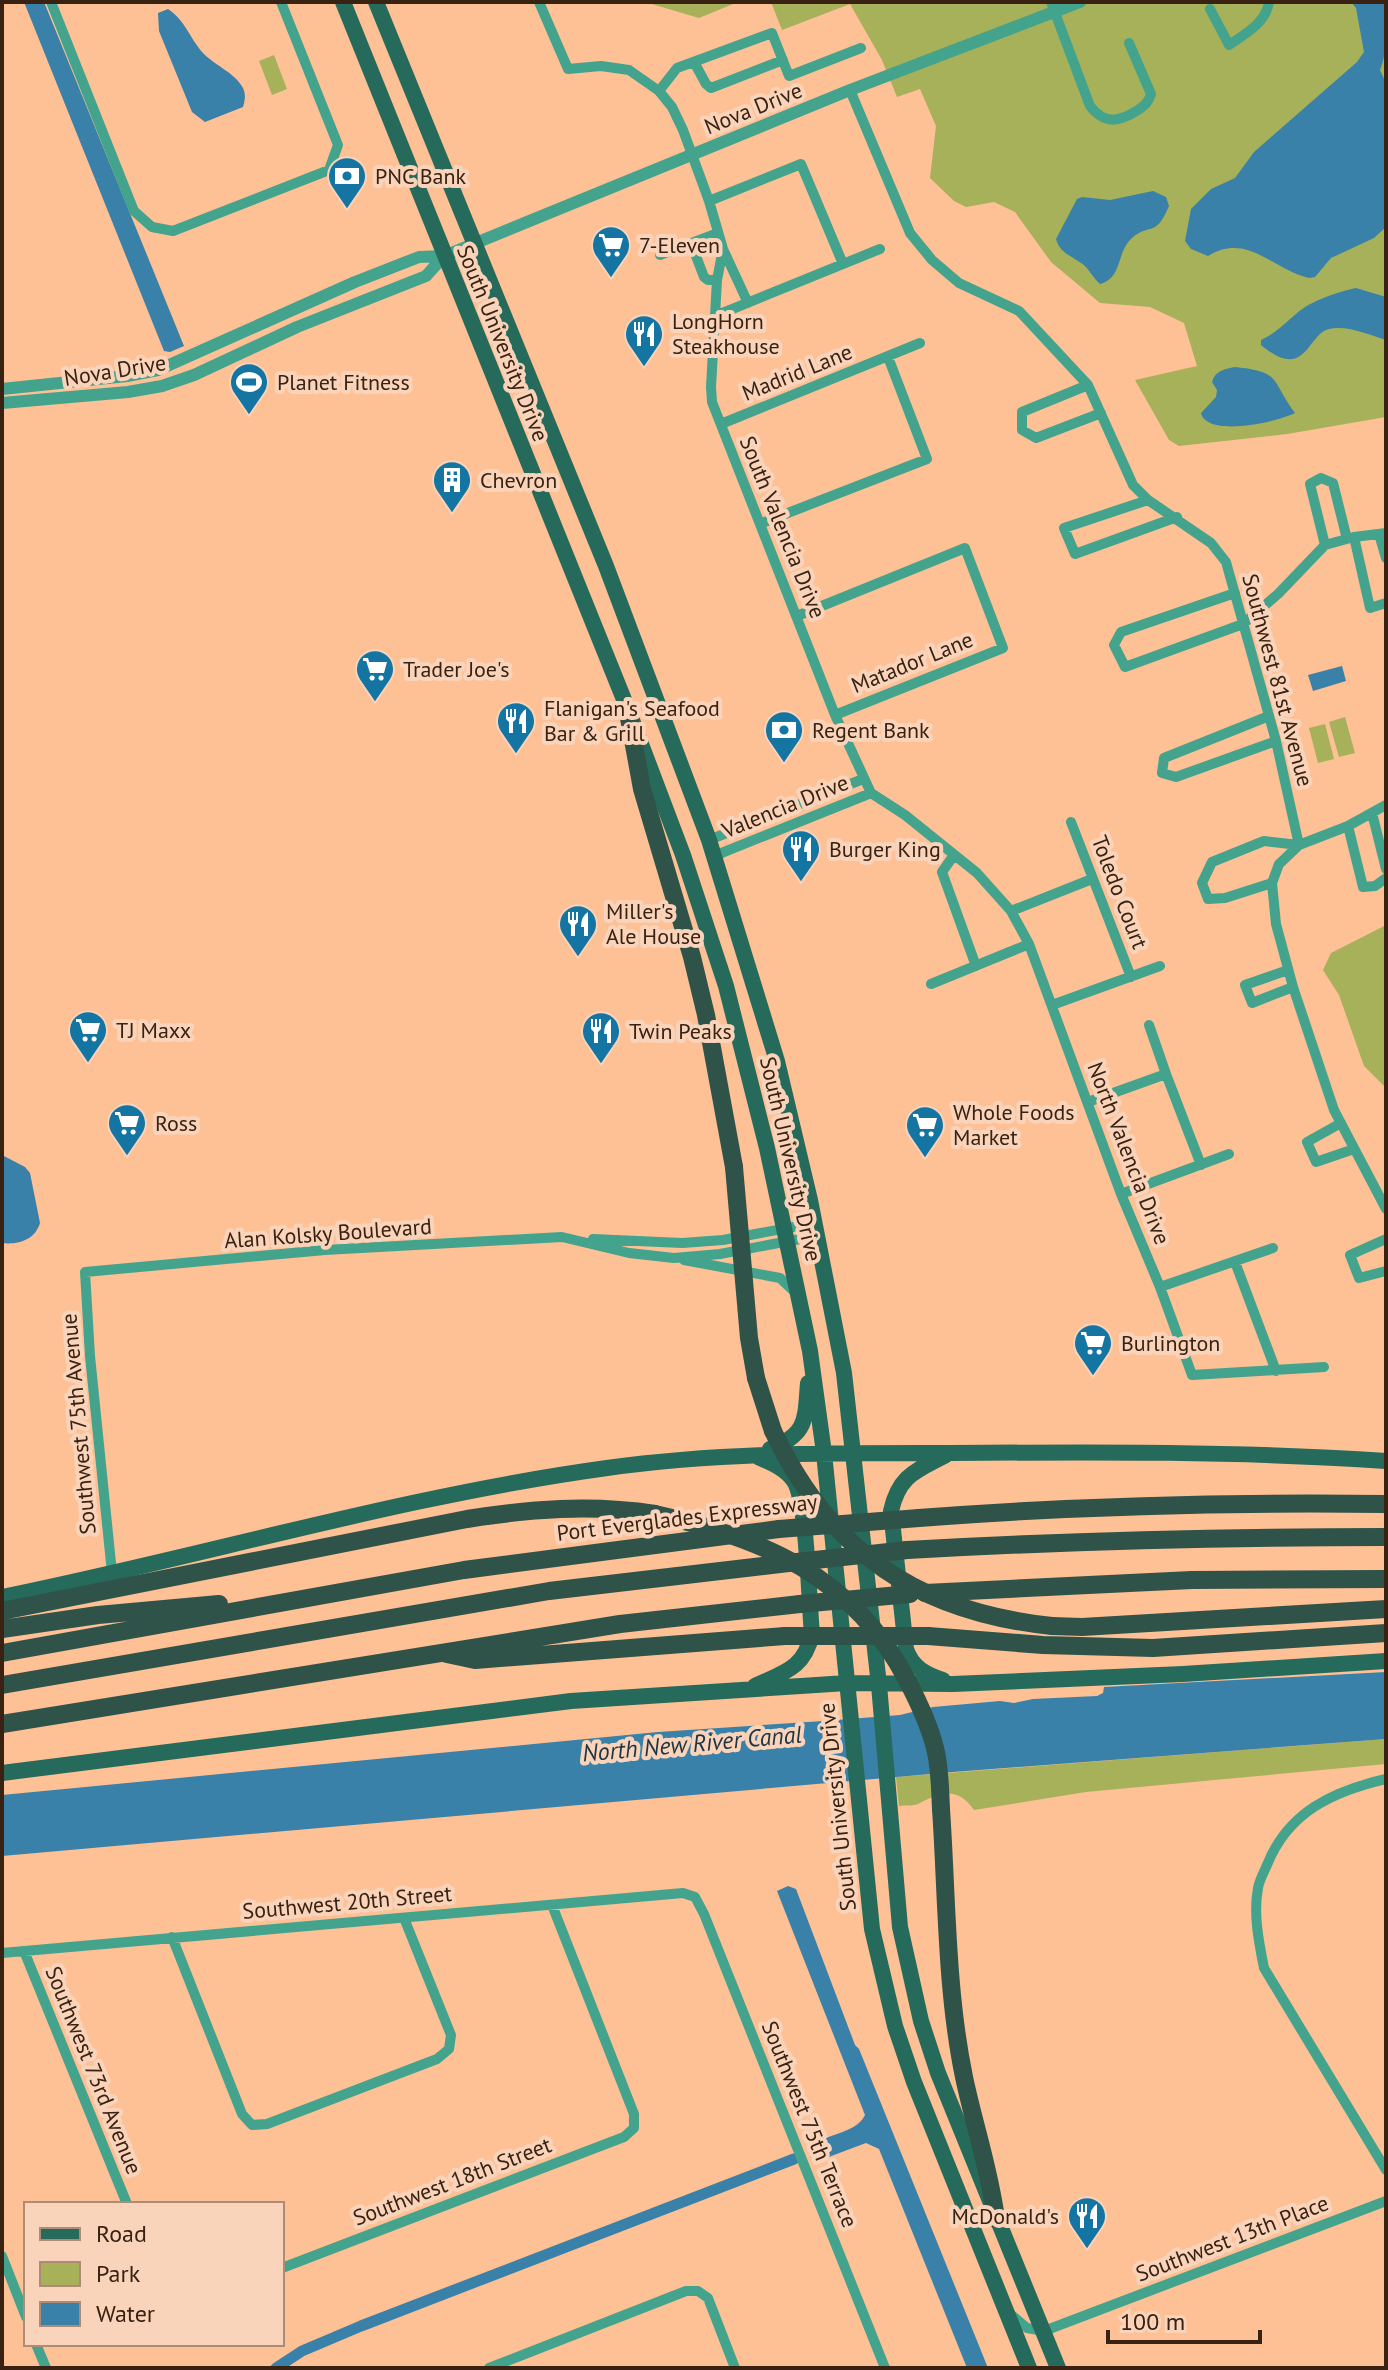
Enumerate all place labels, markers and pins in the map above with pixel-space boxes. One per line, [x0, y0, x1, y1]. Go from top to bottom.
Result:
bank icon: PNC Bank [326, 155, 368, 210]
place label: PNC Bank [375, 162, 466, 190]
supermarket icon: 7-Eleven [590, 224, 632, 279]
place label: 7-Eleven [639, 231, 720, 259]
place label: LongHorn Steakhouse [672, 307, 780, 360]
restaurant icon: LongHorn Steakhouse [623, 313, 665, 368]
sports icon: Planet Fitness [228, 361, 270, 416]
place label: Planet Fitness [277, 368, 410, 396]
building icon: Chevron [431, 459, 473, 514]
place label: Chevron [480, 466, 557, 494]
supermarket icon: Trader Joe's [354, 648, 396, 703]
place label: Trader Joe's [403, 655, 509, 683]
place label: Flanigan's Seafood Bar & Grill [544, 694, 720, 747]
restaurant icon: Flanigan's Seafood Bar & Grill [495, 700, 537, 755]
bank icon: Regent Bank [763, 709, 805, 764]
place label: Regent Bank [812, 716, 930, 744]
restaurant icon: Burger King [780, 828, 822, 883]
place label: Burger King [829, 835, 941, 863]
place label: Miller's Ale House [606, 897, 701, 950]
restaurant icon: Miller's Ale House [557, 903, 599, 958]
supermarket icon: TJ Maxx [67, 1009, 109, 1064]
restaurant icon: Twin Peaks [580, 1010, 622, 1065]
place label: TJ Maxx [116, 1016, 191, 1044]
place label: Twin Peaks [629, 1017, 732, 1045]
place label: Whole Foods Market [953, 1098, 1075, 1151]
supermarket icon: Ross [106, 1102, 148, 1157]
supermarket icon: Whole Foods Market [904, 1104, 946, 1159]
place label: Ross [155, 1109, 197, 1137]
supermarket icon: Burlington [1072, 1322, 1114, 1377]
place label: Burlington [1121, 1329, 1220, 1357]
restaurant icon: McDonald's [1066, 2195, 1108, 2250]
place label: McDonald's [952, 2202, 1059, 2230]

